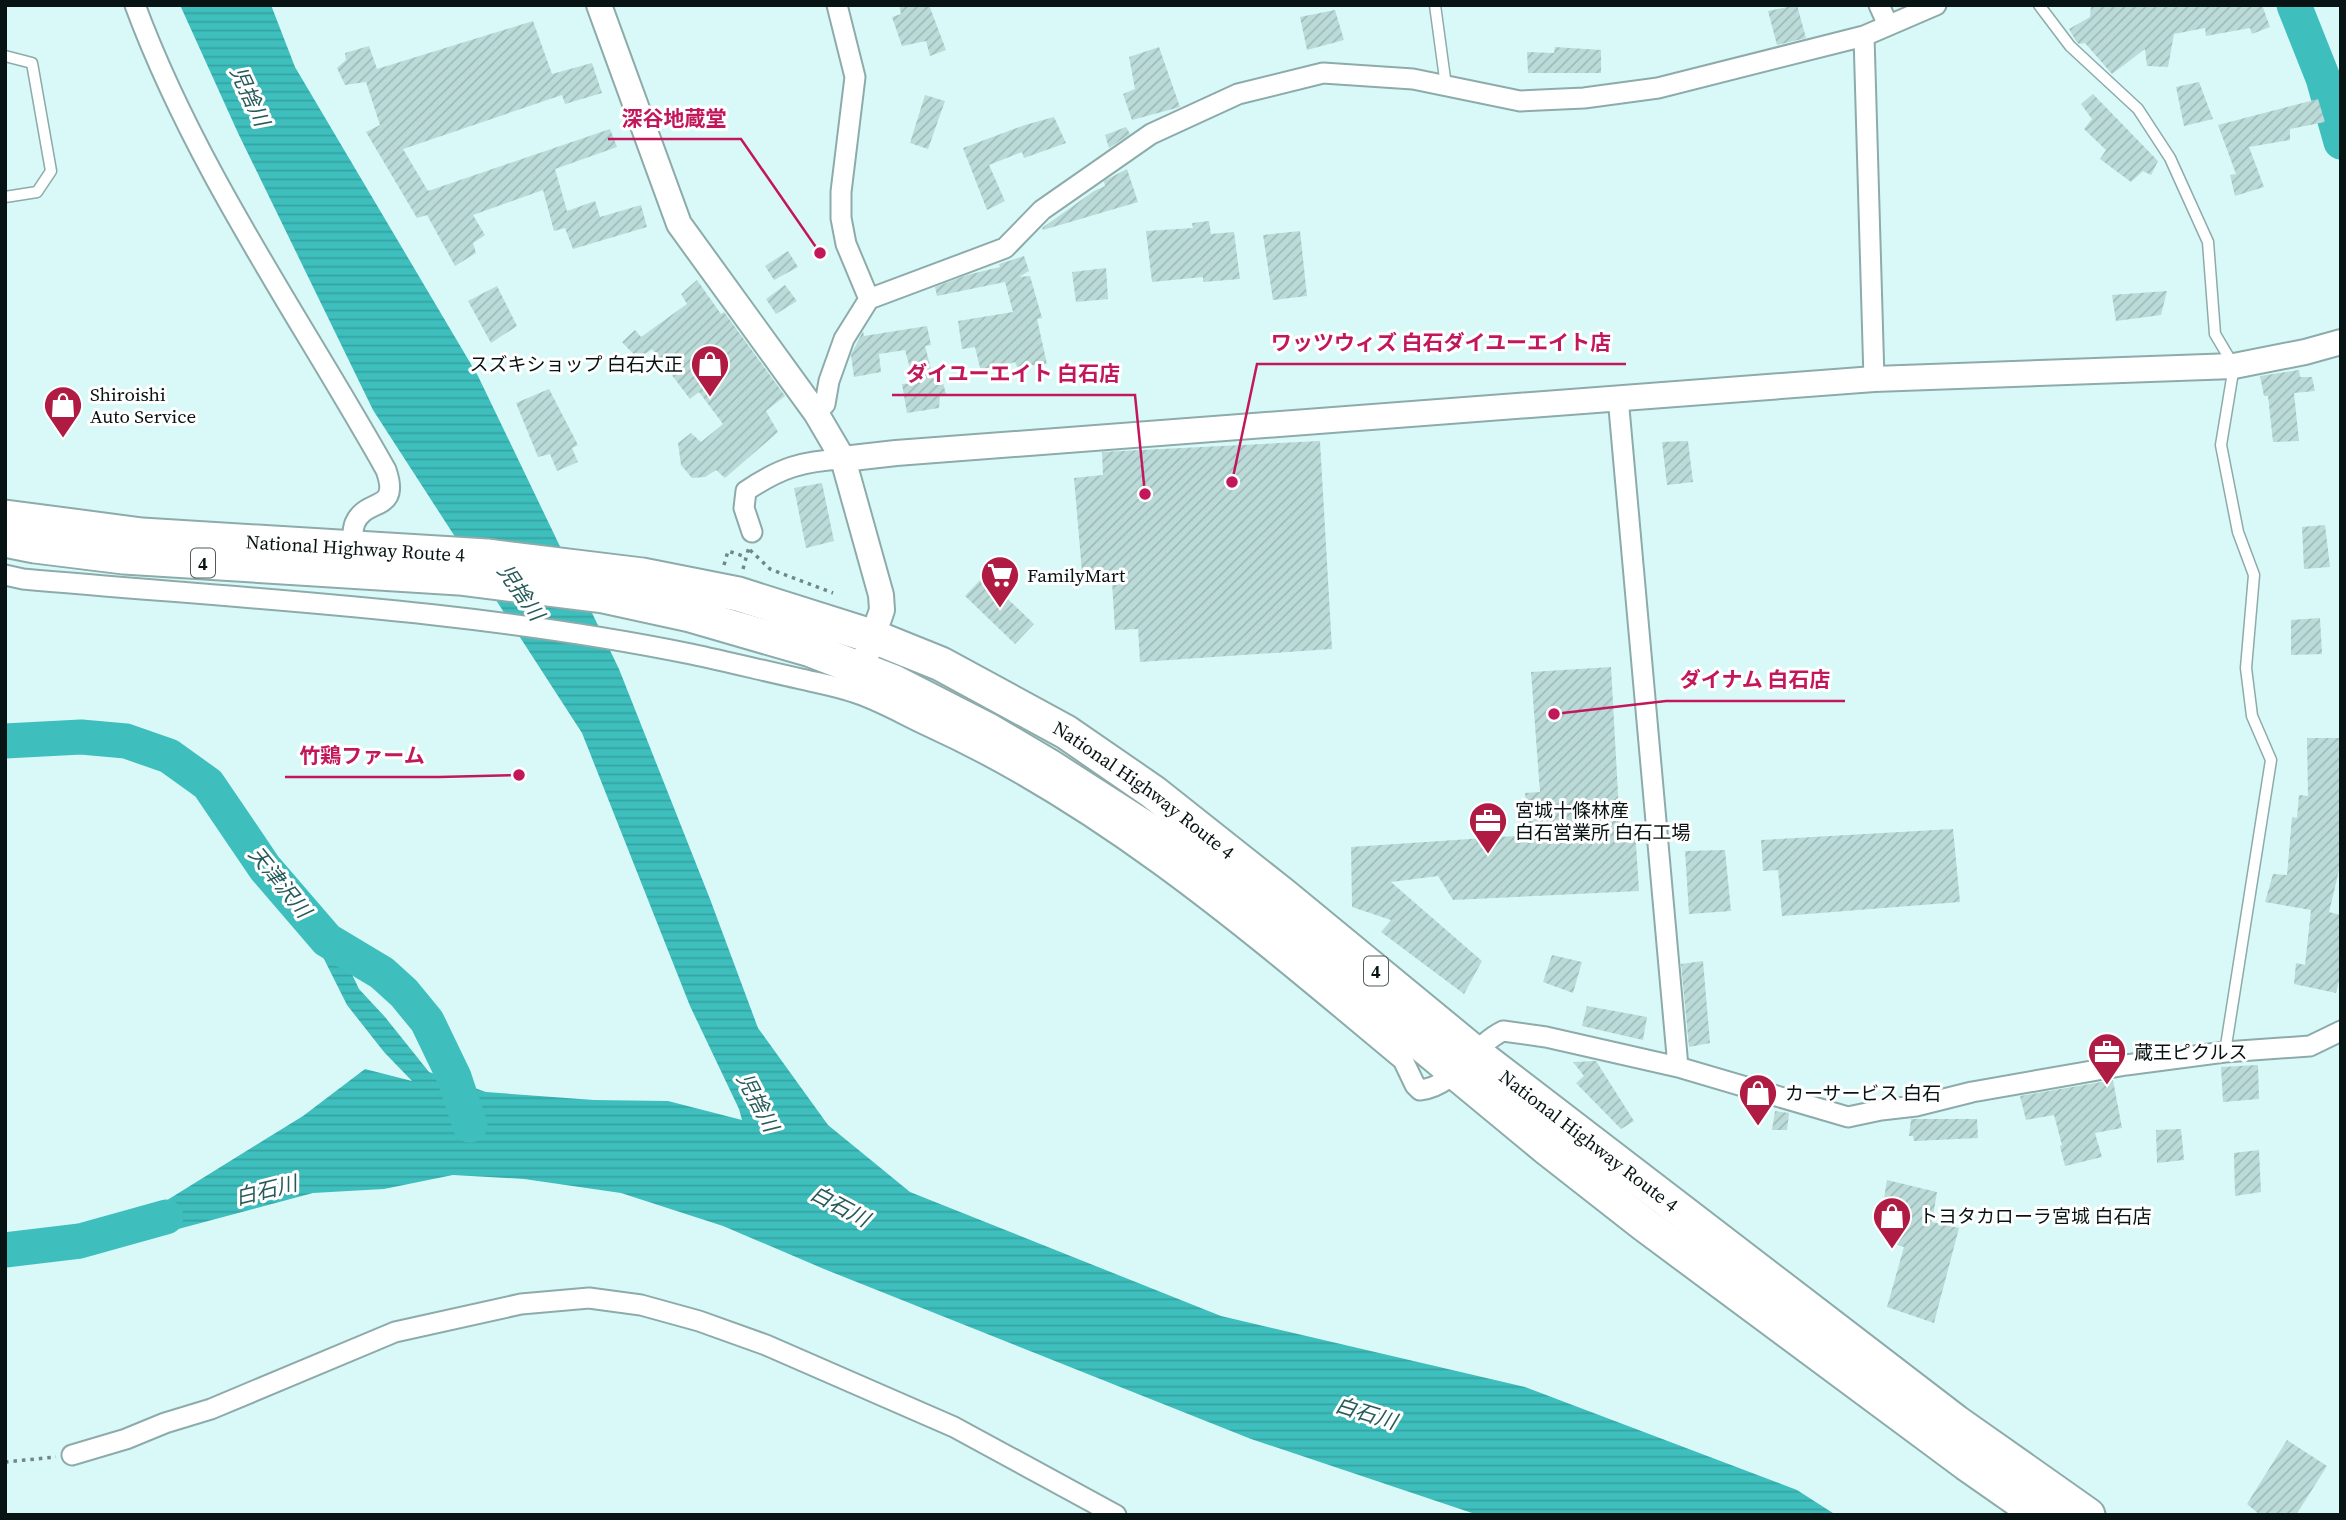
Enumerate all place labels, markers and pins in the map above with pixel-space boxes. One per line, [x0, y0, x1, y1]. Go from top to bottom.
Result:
callout: 深谷地蔵堂 [608, 97, 741, 139]
callout: ワッツウィズ 白石ダイユーエイト店 [1257, 322, 1626, 364]
shop icon: スズキショップ 白石大正 [689, 343, 731, 398]
place label: スズキショップ 白石大正 [470, 351, 683, 377]
callout: ダイユーエイト 白石店 [892, 353, 1135, 395]
place label: Shiroishi Auto Service [90, 381, 196, 429]
shop icon: Shiroishi Auto Service [42, 384, 84, 439]
supermarket icon: FamilyMart [979, 554, 1021, 609]
place label: FamilyMart [1027, 562, 1126, 588]
callout: ダイナム 白石店 [1666, 659, 1845, 701]
callout: 竹鶏ファーム [285, 735, 439, 777]
place label: 宮城十條林産 白石営業所 白石工場 [1515, 797, 1690, 845]
office icon: 宮城十條林産 白石営業所 白石工場 [1467, 800, 1509, 855]
office icon: 蔵王ピクルス [2086, 1031, 2128, 1086]
place label: 蔵王ピクルス [2134, 1039, 2247, 1065]
shop icon: カーサービス 白石 [1737, 1072, 1779, 1127]
place label: カーサービス 白石 [1785, 1080, 1941, 1106]
shop icon: トヨタカローラ宮城 白石店 [1871, 1195, 1913, 1250]
place label: トヨタカローラ宮城 白石店 [1919, 1203, 2151, 1229]

